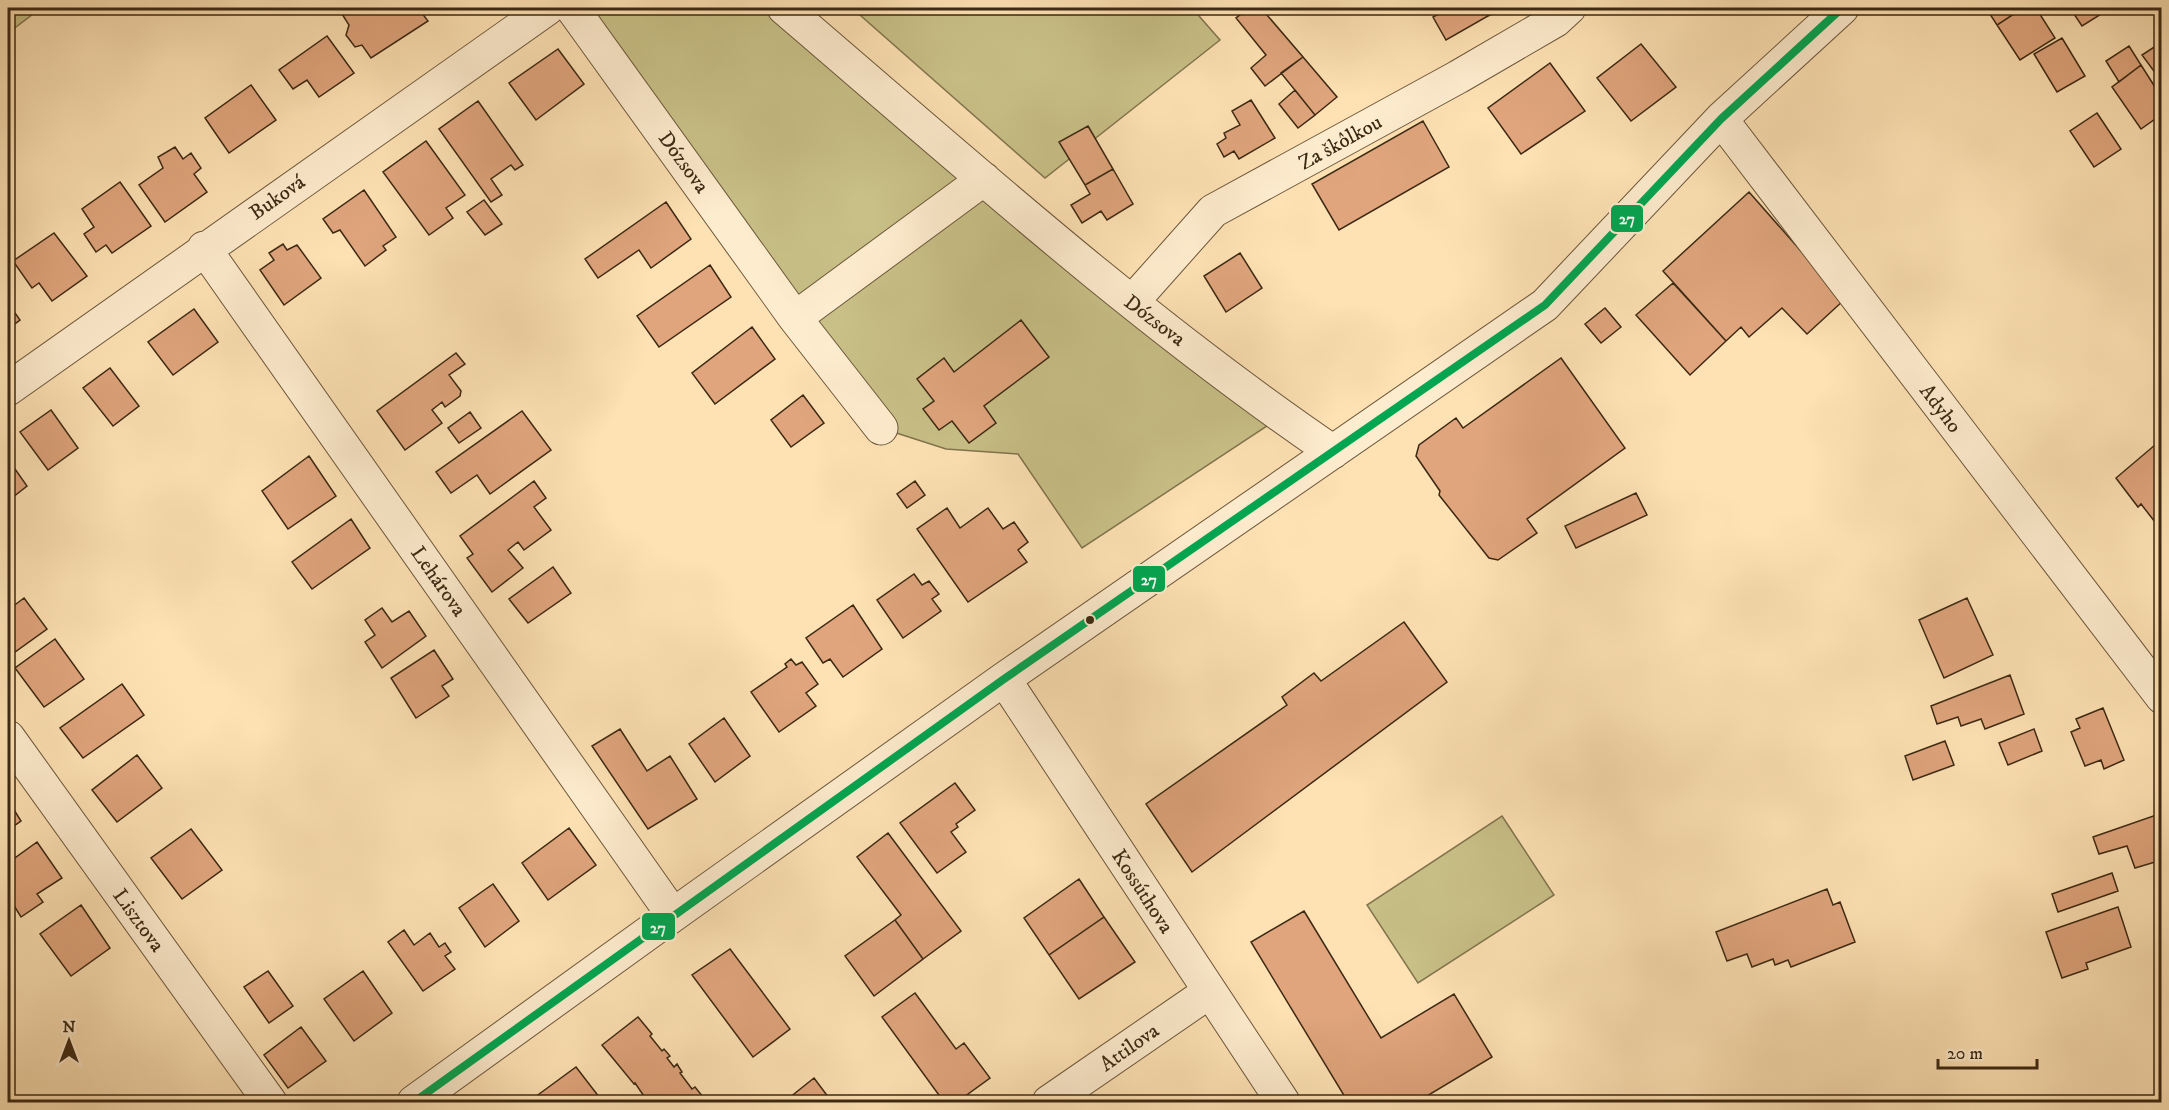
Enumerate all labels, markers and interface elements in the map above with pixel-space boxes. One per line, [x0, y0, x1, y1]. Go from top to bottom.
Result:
street label: Za škôlkou [1294, 109, 1387, 176]
street label: Dózsova [652, 126, 714, 199]
street label: Buková [245, 169, 310, 226]
line badge: 27 [1610, 204, 1644, 233]
text: 27 [1619, 209, 1635, 229]
street label: Dózsova [1118, 289, 1190, 352]
street label: Adyho [1913, 379, 1967, 438]
street label: Lehárova [405, 541, 472, 622]
line badge: 27 [1132, 565, 1166, 593]
text: 27 [1141, 570, 1157, 590]
unlabelled marker [1084, 614, 1096, 626]
street label: Kossúthova [1105, 845, 1179, 939]
street label: Lisztova [107, 884, 170, 957]
line badge: 27 [641, 912, 676, 941]
text: 27 [650, 918, 666, 938]
north arrow [39, 1011, 99, 1071]
text: N [62, 1017, 76, 1037]
street label: Attilova [1095, 1018, 1164, 1078]
scale bar [1938, 1032, 2037, 1070]
text: 20 m [1947, 1043, 1983, 1065]

